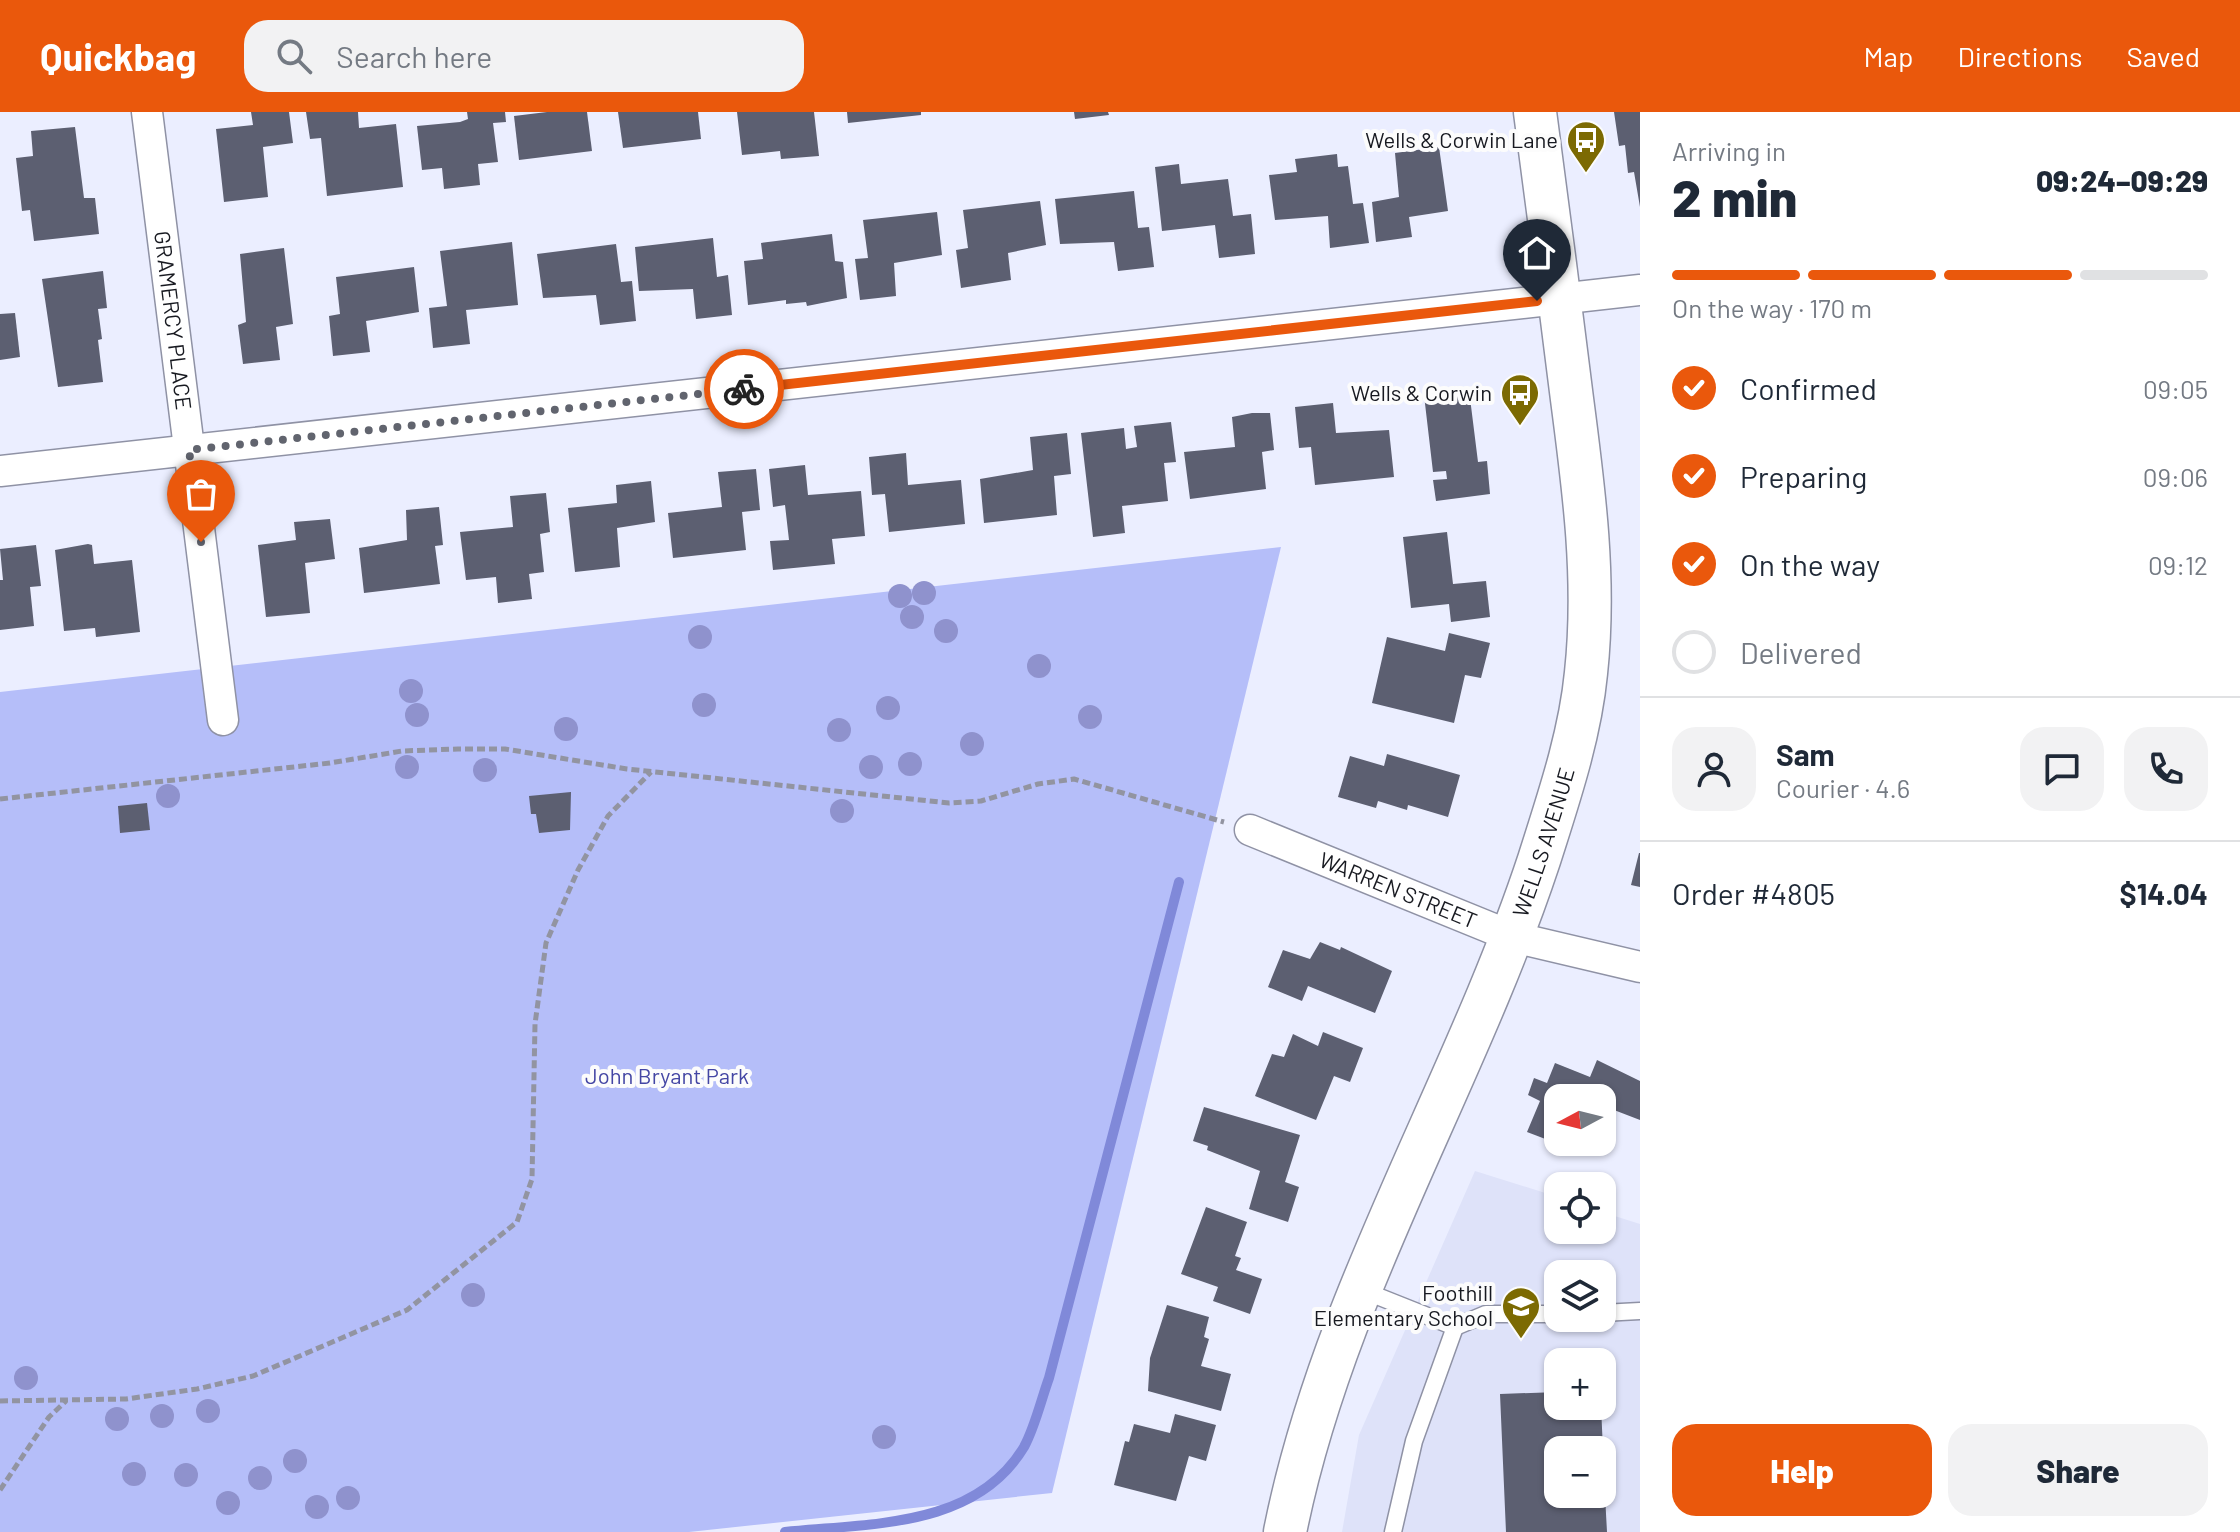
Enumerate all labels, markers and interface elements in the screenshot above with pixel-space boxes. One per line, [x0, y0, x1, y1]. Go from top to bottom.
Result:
search box [244, 20, 804, 92]
text: Quickbag [40, 33, 196, 79]
icon: search [272, 34, 316, 78]
text: Search here [336, 38, 492, 74]
text: Map [1864, 39, 1913, 73]
text: Directions [1957, 39, 2083, 73]
text: Saved [2127, 39, 2200, 73]
bus stop icon: Wells & Corwin Lane [1565, 119, 1607, 174]
place label: Wells & Corwin Lane [1365, 126, 1558, 152]
text: Arriving in [1672, 135, 1786, 166]
text: 09:24–09:29 [2036, 162, 2208, 198]
text: 2 min [1672, 165, 1797, 227]
pin [1503, 219, 1571, 301]
street label: GRAMERCY PLACE [150, 229, 198, 411]
icon: home [1515, 231, 1559, 275]
text: On the way · 170 m [1672, 292, 1872, 323]
courier [704, 349, 784, 429]
icon: check [1672, 366, 1716, 410]
icon: bike [722, 367, 766, 411]
text: Confirmed [1740, 370, 1877, 406]
bus stop icon: Wells & Corwin [1499, 372, 1541, 427]
text: 09:05 [2143, 373, 2208, 404]
place label: Wells & Corwin [1351, 379, 1492, 405]
icon: check [1672, 454, 1716, 498]
text: Preparing [1740, 458, 1867, 494]
pin [167, 460, 235, 542]
text: 09:06 [2143, 461, 2208, 492]
icon: bag [179, 472, 223, 516]
icon: check [1672, 542, 1716, 586]
text: On the way [1740, 546, 1880, 582]
text: 09:12 [2148, 549, 2208, 580]
text: Delivered [1740, 634, 1862, 670]
button: person [1672, 727, 1756, 811]
button: chat [2020, 727, 2104, 811]
button: phone [2124, 727, 2208, 811]
text: Sam [1776, 736, 1835, 772]
street label: WELLS AVENUE [1506, 764, 1579, 920]
text: Courier · 4.6 [1776, 772, 1910, 803]
street label: WARREN STREET [1316, 846, 1481, 933]
text: Order #4805 [1672, 875, 1835, 911]
text: $14.04 [2120, 875, 2208, 911]
park label: John Bryant Park [585, 1062, 749, 1088]
north arrow [1544, 1084, 1616, 1156]
map controls [1544, 1084, 1616, 1508]
button: locate [1544, 1172, 1616, 1244]
button: layers [1544, 1260, 1616, 1332]
place label: Foothill Elementary School [1314, 1279, 1493, 1330]
school or university icon: Foothill Elementary School [1500, 1285, 1542, 1340]
button: + [1544, 1348, 1616, 1420]
button: Help [1672, 1424, 1932, 1516]
button: Share [1948, 1424, 2208, 1516]
button: − [1544, 1436, 1616, 1508]

